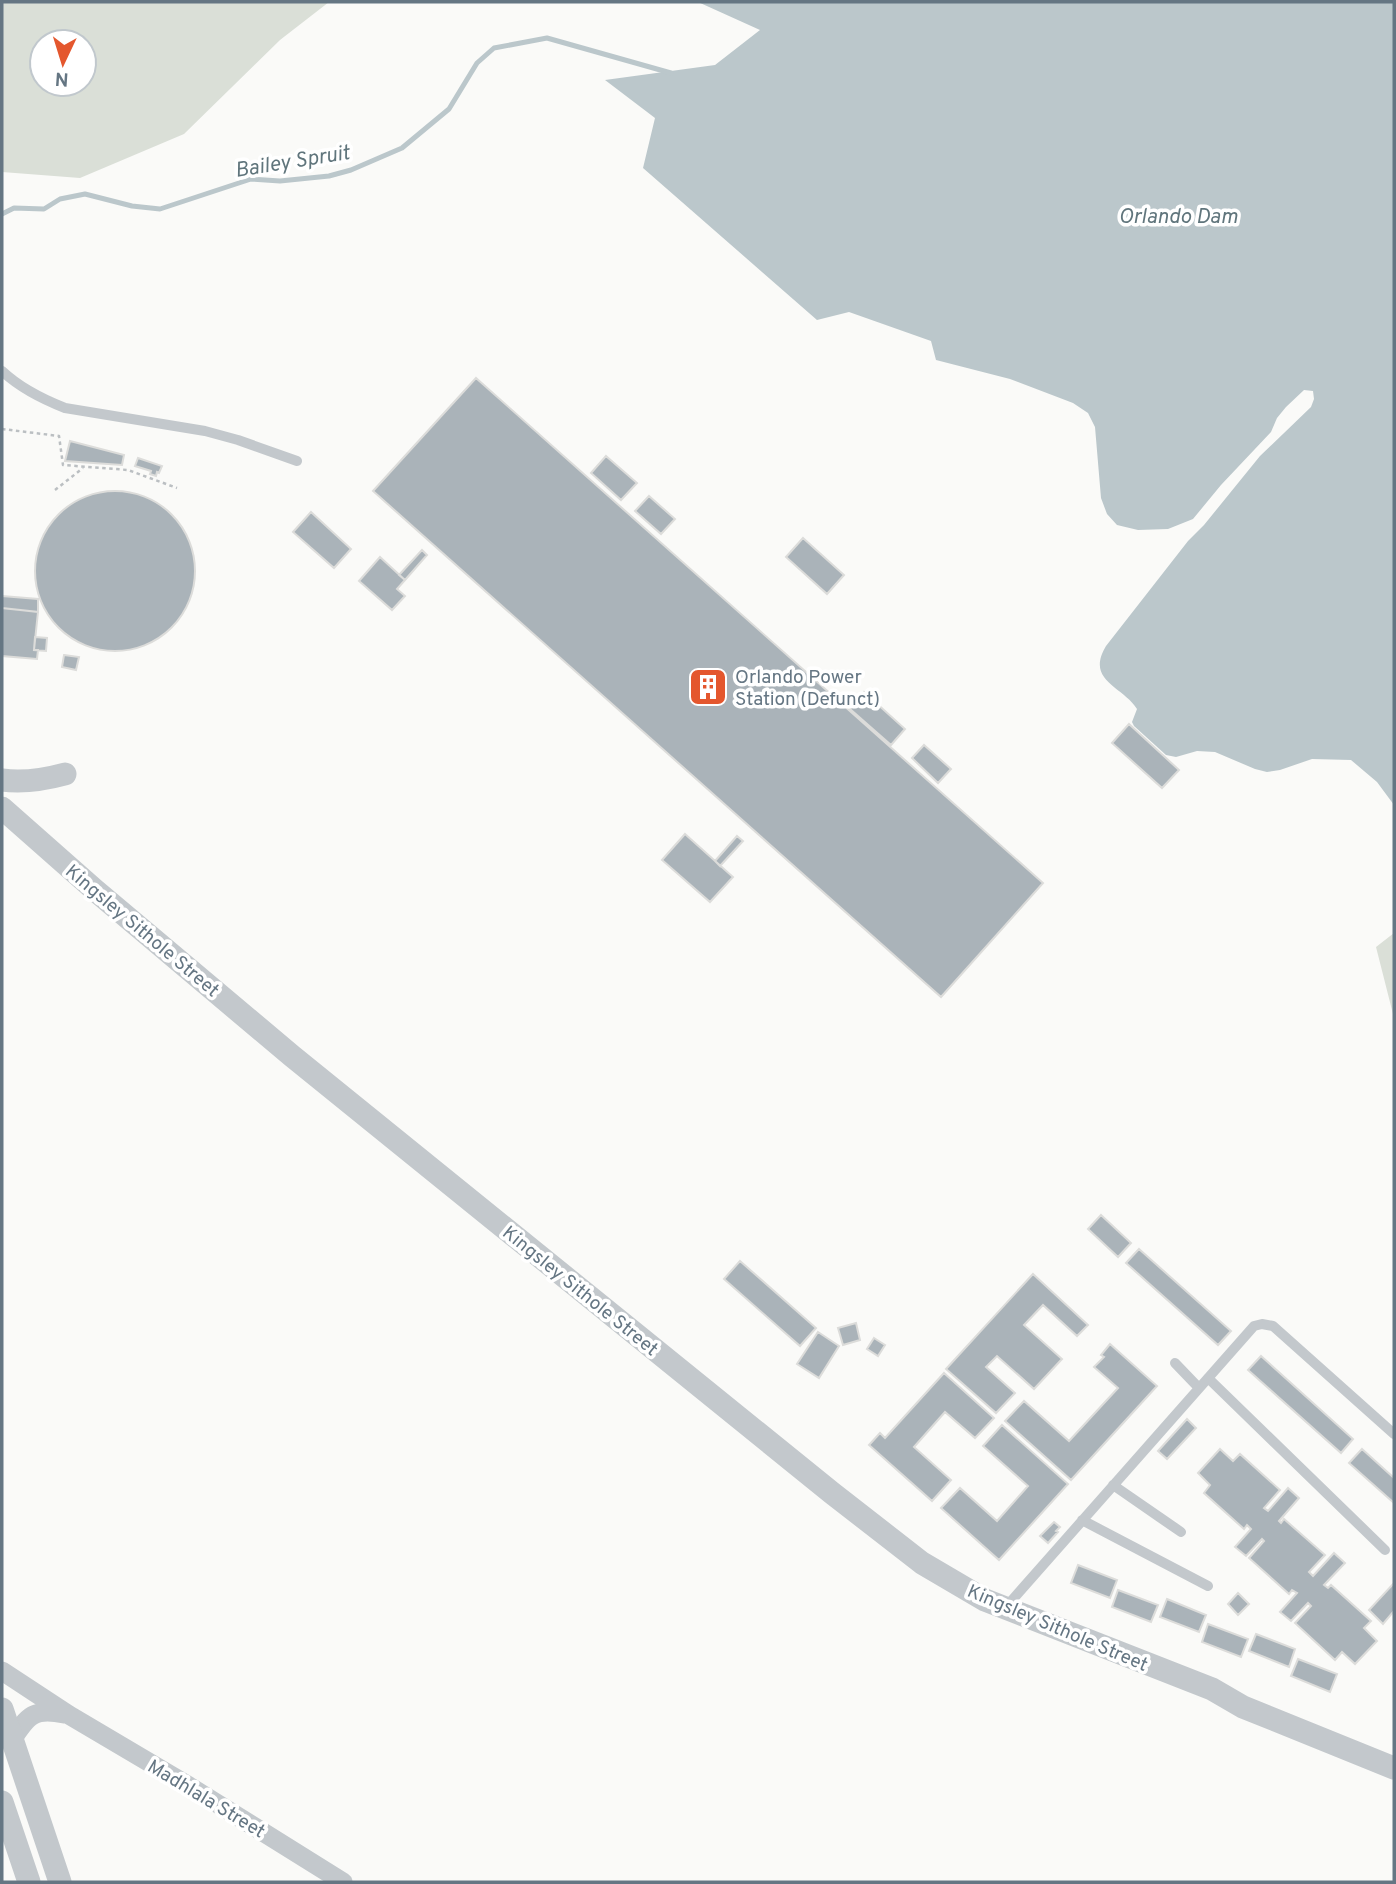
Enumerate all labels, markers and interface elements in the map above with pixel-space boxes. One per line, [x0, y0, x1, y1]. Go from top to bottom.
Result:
north arrow [28, 28, 98, 98]
text: N [54, 66, 70, 90]
water label: Bailey Spruit [233, 140, 353, 185]
water label: Orlando Dam [1118, 204, 1238, 231]
building icon: Orlando Power Station (Defunct) [687, 666, 729, 708]
place label: Orlando Power Station (Defunct) [735, 666, 880, 712]
street label: Kingsley Sithole Street [60, 860, 224, 1003]
street label: Kingsley Sithole Street [497, 1221, 663, 1362]
street label: Kingsley Sithole Street [963, 1580, 1151, 1678]
street label: Madhlala Street [143, 1755, 269, 1844]

